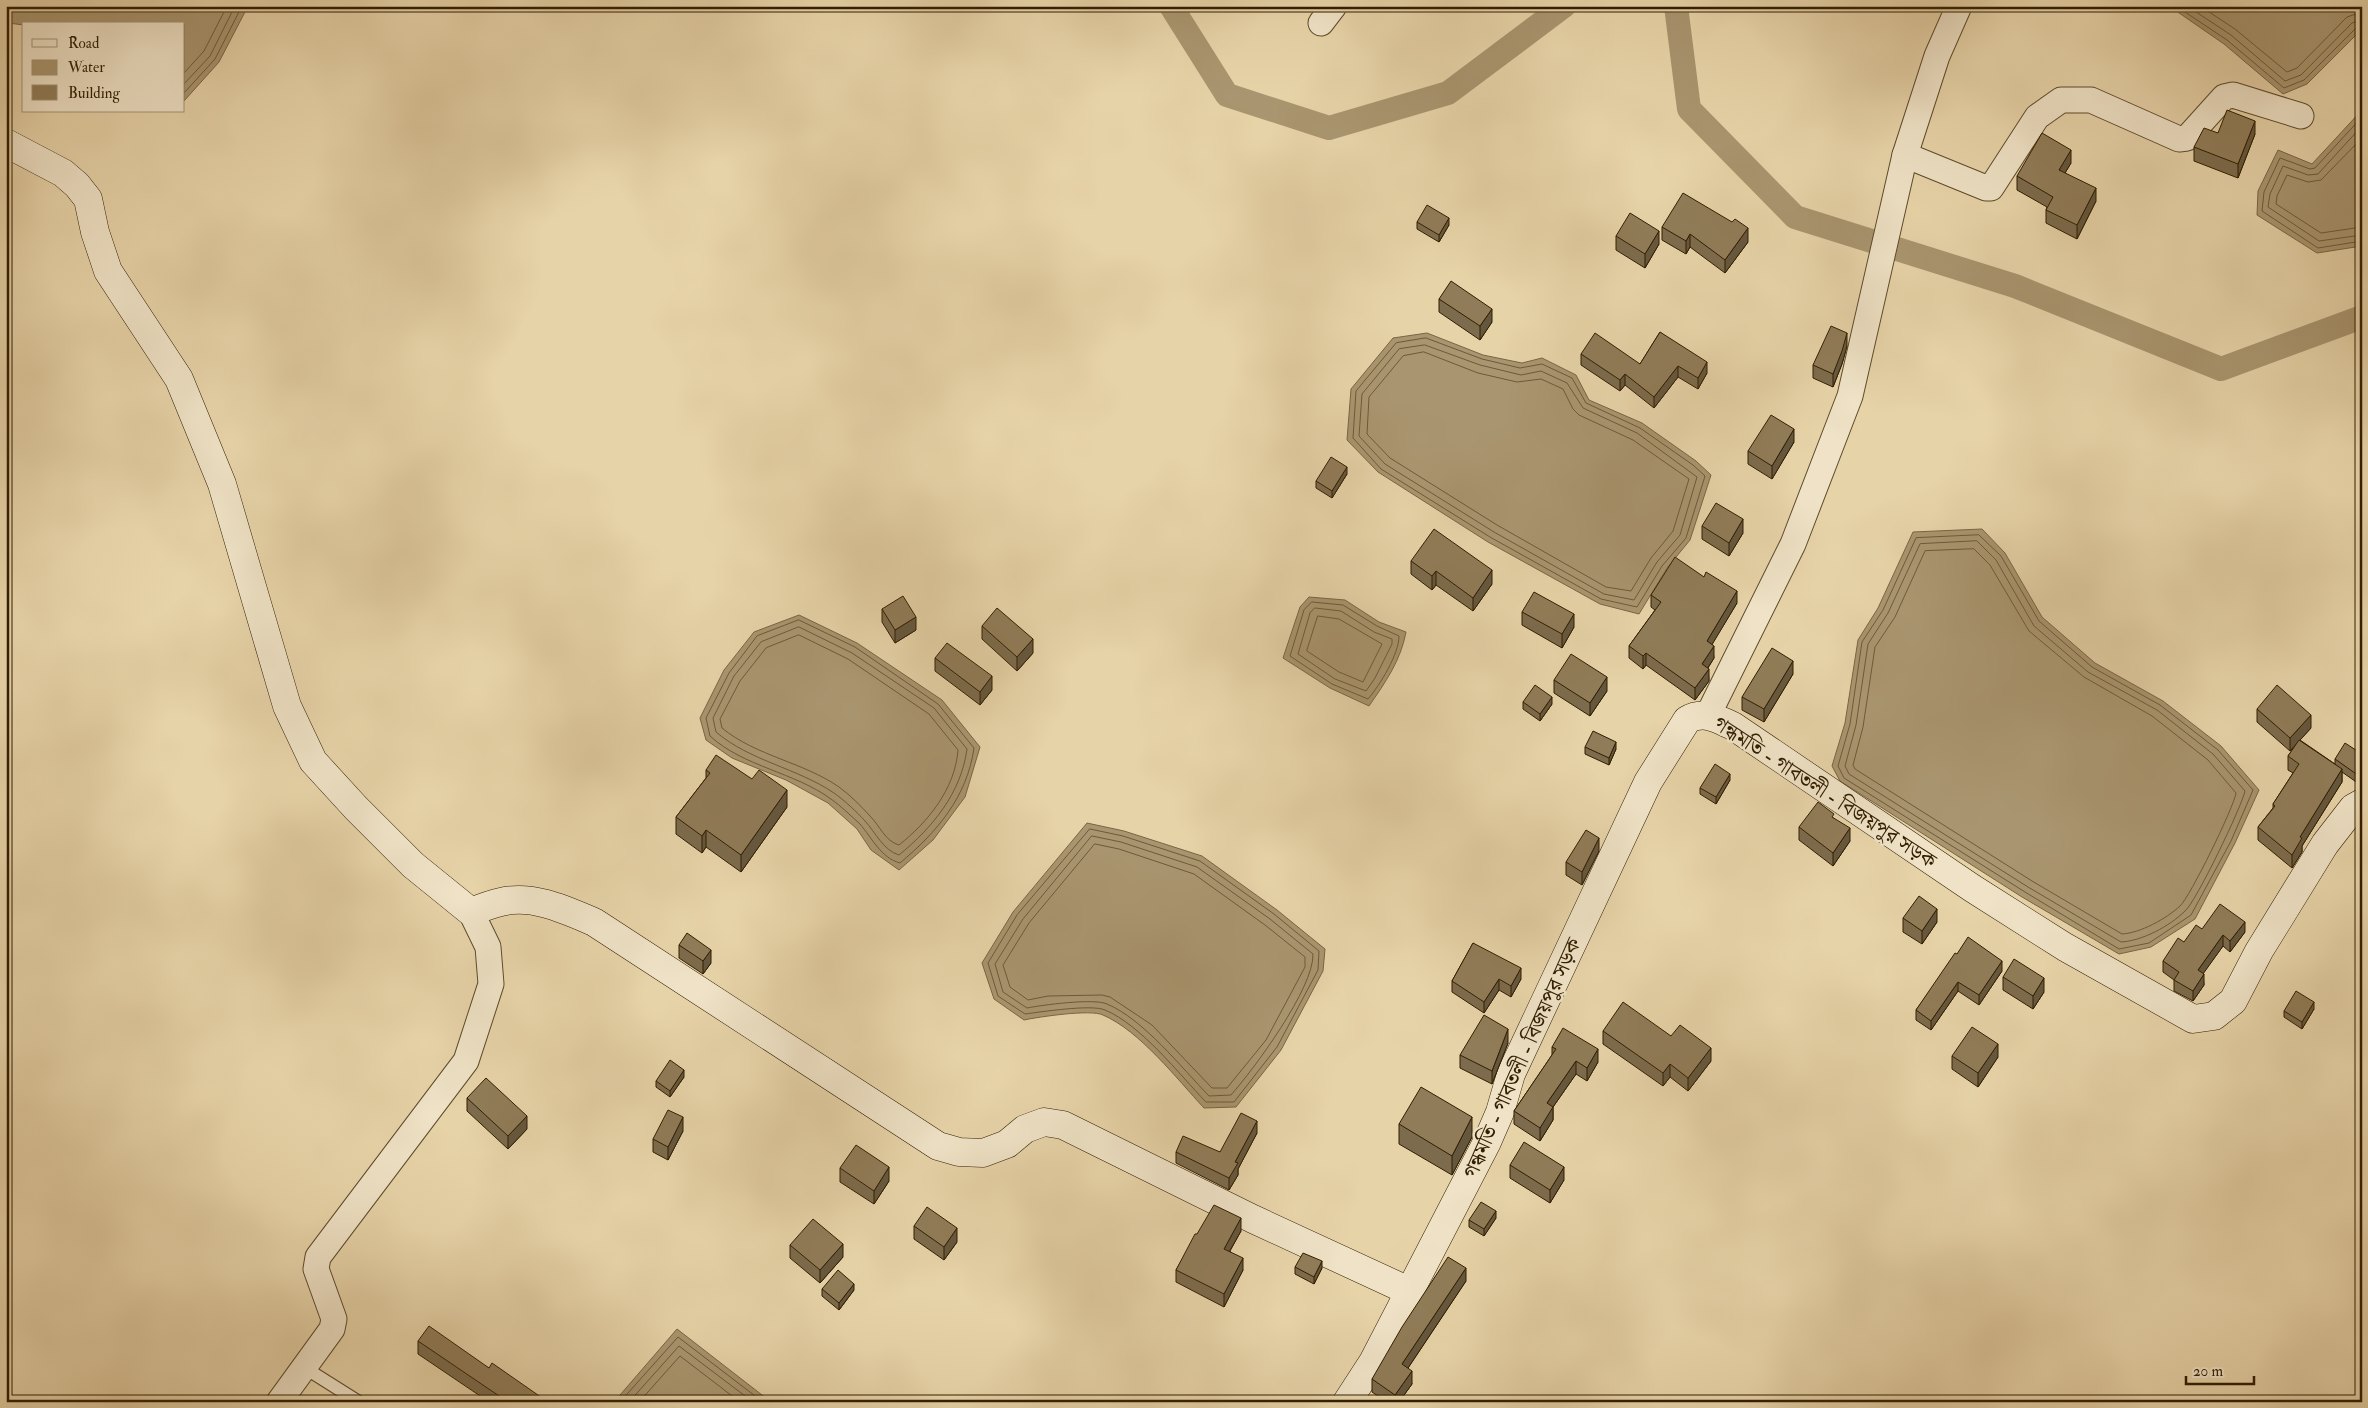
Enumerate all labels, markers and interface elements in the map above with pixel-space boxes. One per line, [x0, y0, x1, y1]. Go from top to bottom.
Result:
legend [22, 22, 185, 112]
text: Road [68, 34, 100, 53]
text: Water [67, 58, 105, 77]
text: Building [68, 84, 120, 103]
street label: গন্ধমতি - গাবতলী - বিজয়পুর সড়ক [1708, 710, 1942, 875]
street label: গন্ধমতি - গাবতলী - বিজয়পুর সড়ক [1457, 933, 1588, 1183]
scale bar [2186, 1353, 2253, 1385]
text: 20 m [2193, 1362, 2223, 1381]

